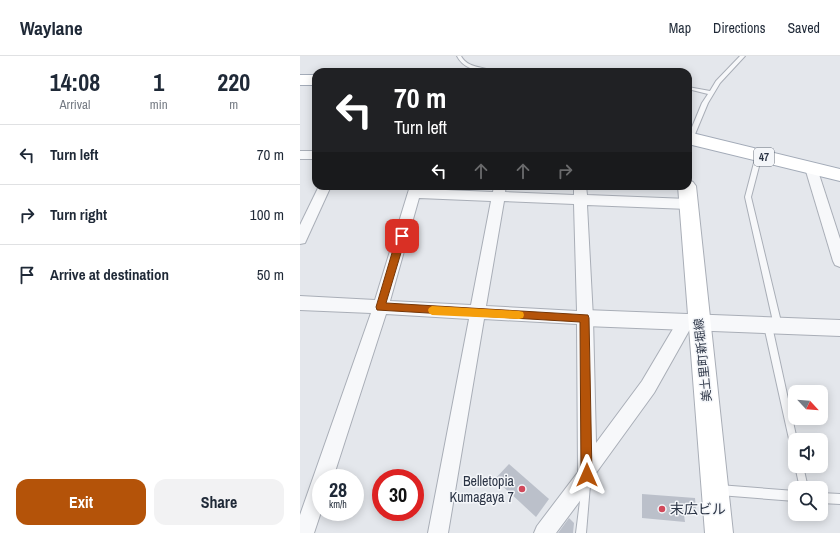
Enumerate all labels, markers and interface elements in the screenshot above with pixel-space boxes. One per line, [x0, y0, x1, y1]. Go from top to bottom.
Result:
text: Waylane [20, 15, 83, 41]
text: Map [669, 19, 691, 37]
text: Directions [713, 19, 765, 37]
text: Saved [787, 19, 820, 37]
text: 14:08 [50, 66, 100, 98]
text: 1 [153, 66, 164, 98]
text: 220 [217, 66, 250, 98]
text: 70 m [394, 79, 446, 117]
icon: left [328, 84, 380, 136]
text: Arrival [60, 96, 90, 113]
text: min [150, 96, 168, 113]
text: m [229, 96, 238, 113]
text: Turn left [394, 115, 447, 140]
icon: left [16, 144, 38, 166]
text: Turn left [50, 144, 98, 165]
text: 70 m [257, 144, 284, 165]
road number: 47 [754, 148, 774, 166]
icon: left [428, 160, 450, 182]
icon: ahead [470, 160, 492, 182]
icon: ahead [512, 160, 534, 182]
icon: right [554, 160, 576, 182]
icon: right [16, 204, 38, 226]
text: Turn right [50, 204, 107, 225]
text: 100 m [250, 204, 284, 225]
pin [385, 219, 419, 253]
icon: arrive [391, 225, 413, 247]
icon: arrive [16, 264, 38, 286]
text: Arrive at destination [50, 264, 169, 285]
text: 50 m [257, 264, 284, 285]
street label: 美土里町新堀線 [691, 317, 715, 403]
north arrow [788, 385, 828, 425]
map controls [788, 385, 828, 521]
button: sound [788, 433, 828, 473]
position arrow [566, 454, 608, 496]
speed limit sign: 30 [372, 469, 424, 521]
place label: Belletopia Kumagaya 7 [450, 472, 515, 506]
text: 28 [329, 476, 347, 503]
button: Exit [16, 479, 146, 525]
button: Share [154, 479, 284, 525]
button: search [788, 481, 828, 521]
marker: Belletopia Kumagaya 7 [517, 484, 527, 494]
text: km/h [329, 498, 347, 511]
place label: 末広ビル [670, 500, 726, 518]
marker: 末広ビル [657, 504, 667, 514]

